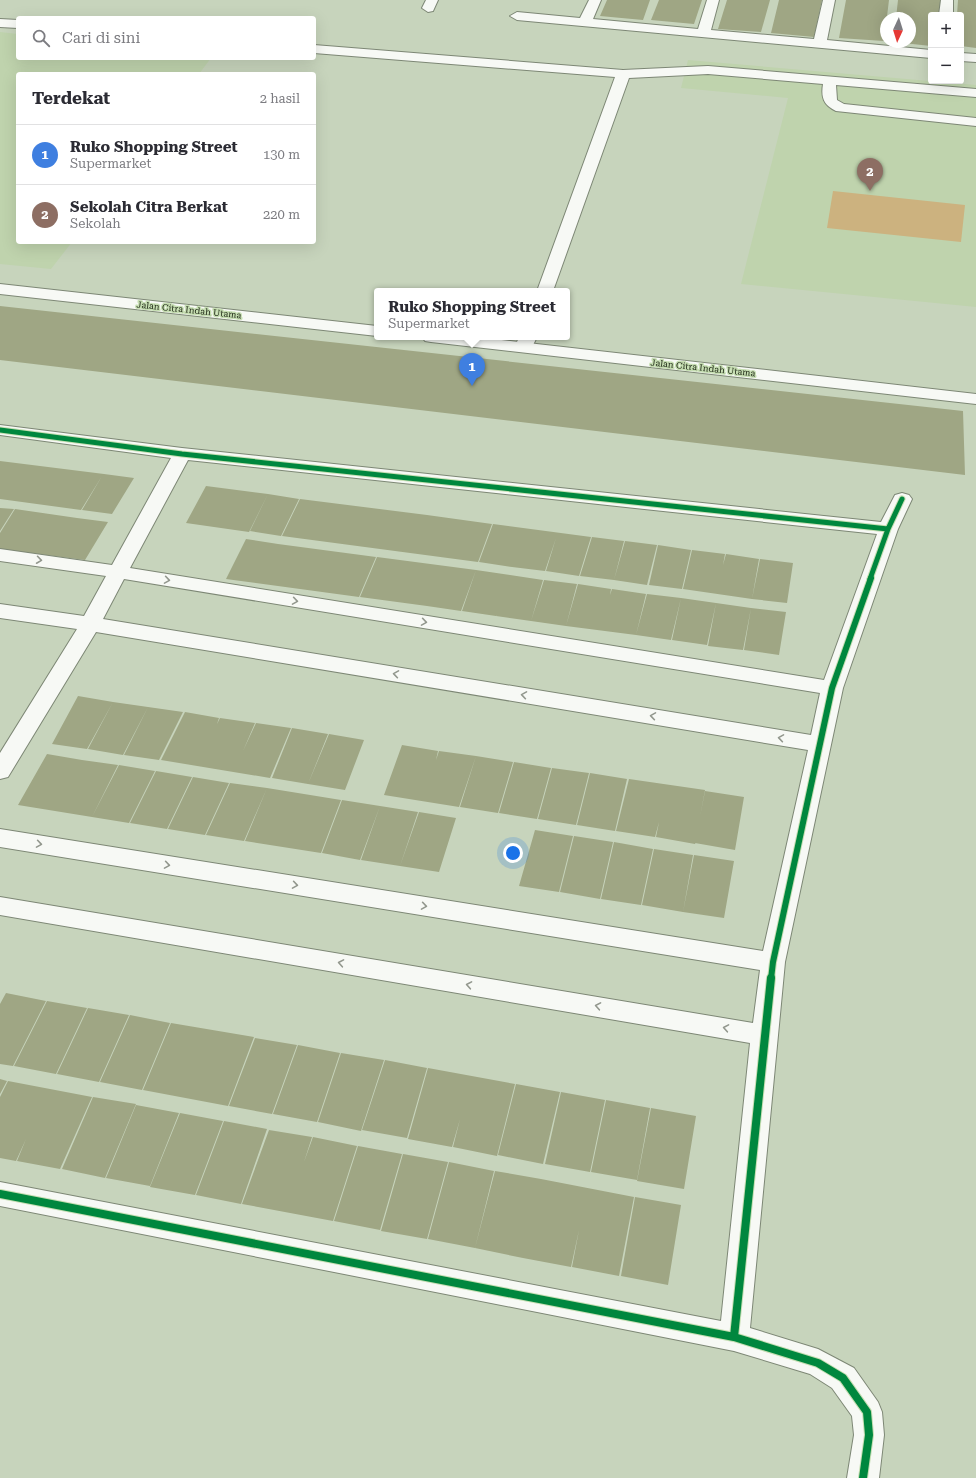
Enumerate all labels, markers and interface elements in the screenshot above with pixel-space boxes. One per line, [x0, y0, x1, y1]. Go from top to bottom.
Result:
north arrow [880, 12, 916, 48]
map controls [928, 12, 964, 84]
button: + [928, 12, 964, 48]
search box [16, 16, 316, 60]
icon: search [30, 27, 52, 49]
text: Cari di sini [62, 29, 140, 47]
button: − [928, 48, 964, 84]
text: Terdekat [32, 88, 110, 108]
text: 2 hasil [260, 91, 300, 106]
text: Ruko Shopping Street [70, 138, 238, 156]
text: 1 [41, 147, 49, 162]
text: 130 m [263, 147, 300, 162]
text: Supermarket [70, 156, 151, 171]
pin: 2 [857, 158, 883, 191]
text: Sekolah Citra Berkat [70, 198, 228, 216]
text: 2 [41, 207, 49, 222]
text: 220 m [263, 207, 300, 222]
text: Sekolah [70, 216, 121, 231]
popup [374, 288, 570, 340]
text: Ruko Shopping Street [388, 298, 556, 316]
street label: Jalan Citra Indah Utama [136, 300, 242, 320]
text: Supermarket [388, 316, 470, 331]
pin: 1 [459, 353, 485, 386]
street label: Jalan Citra Indah Utama [650, 358, 756, 378]
one-way arrow [36, 555, 42, 564]
one-way arrow [164, 575, 170, 584]
one-way arrow [292, 596, 299, 605]
one-way arrow [421, 617, 427, 626]
one-way arrow [393, 671, 399, 679]
one-way arrow [521, 692, 528, 700]
one-way arrow [650, 713, 656, 721]
one-way arrow [778, 734, 784, 742]
one-way arrow [35, 839, 42, 848]
your location [503, 843, 523, 863]
one-way arrow [164, 860, 170, 869]
one-way arrow [292, 880, 298, 889]
one-way arrow [421, 901, 427, 910]
one-way arrow [338, 959, 344, 968]
one-way arrow [466, 981, 473, 990]
one-way arrow [595, 1003, 601, 1011]
one-way arrow [723, 1024, 729, 1033]

